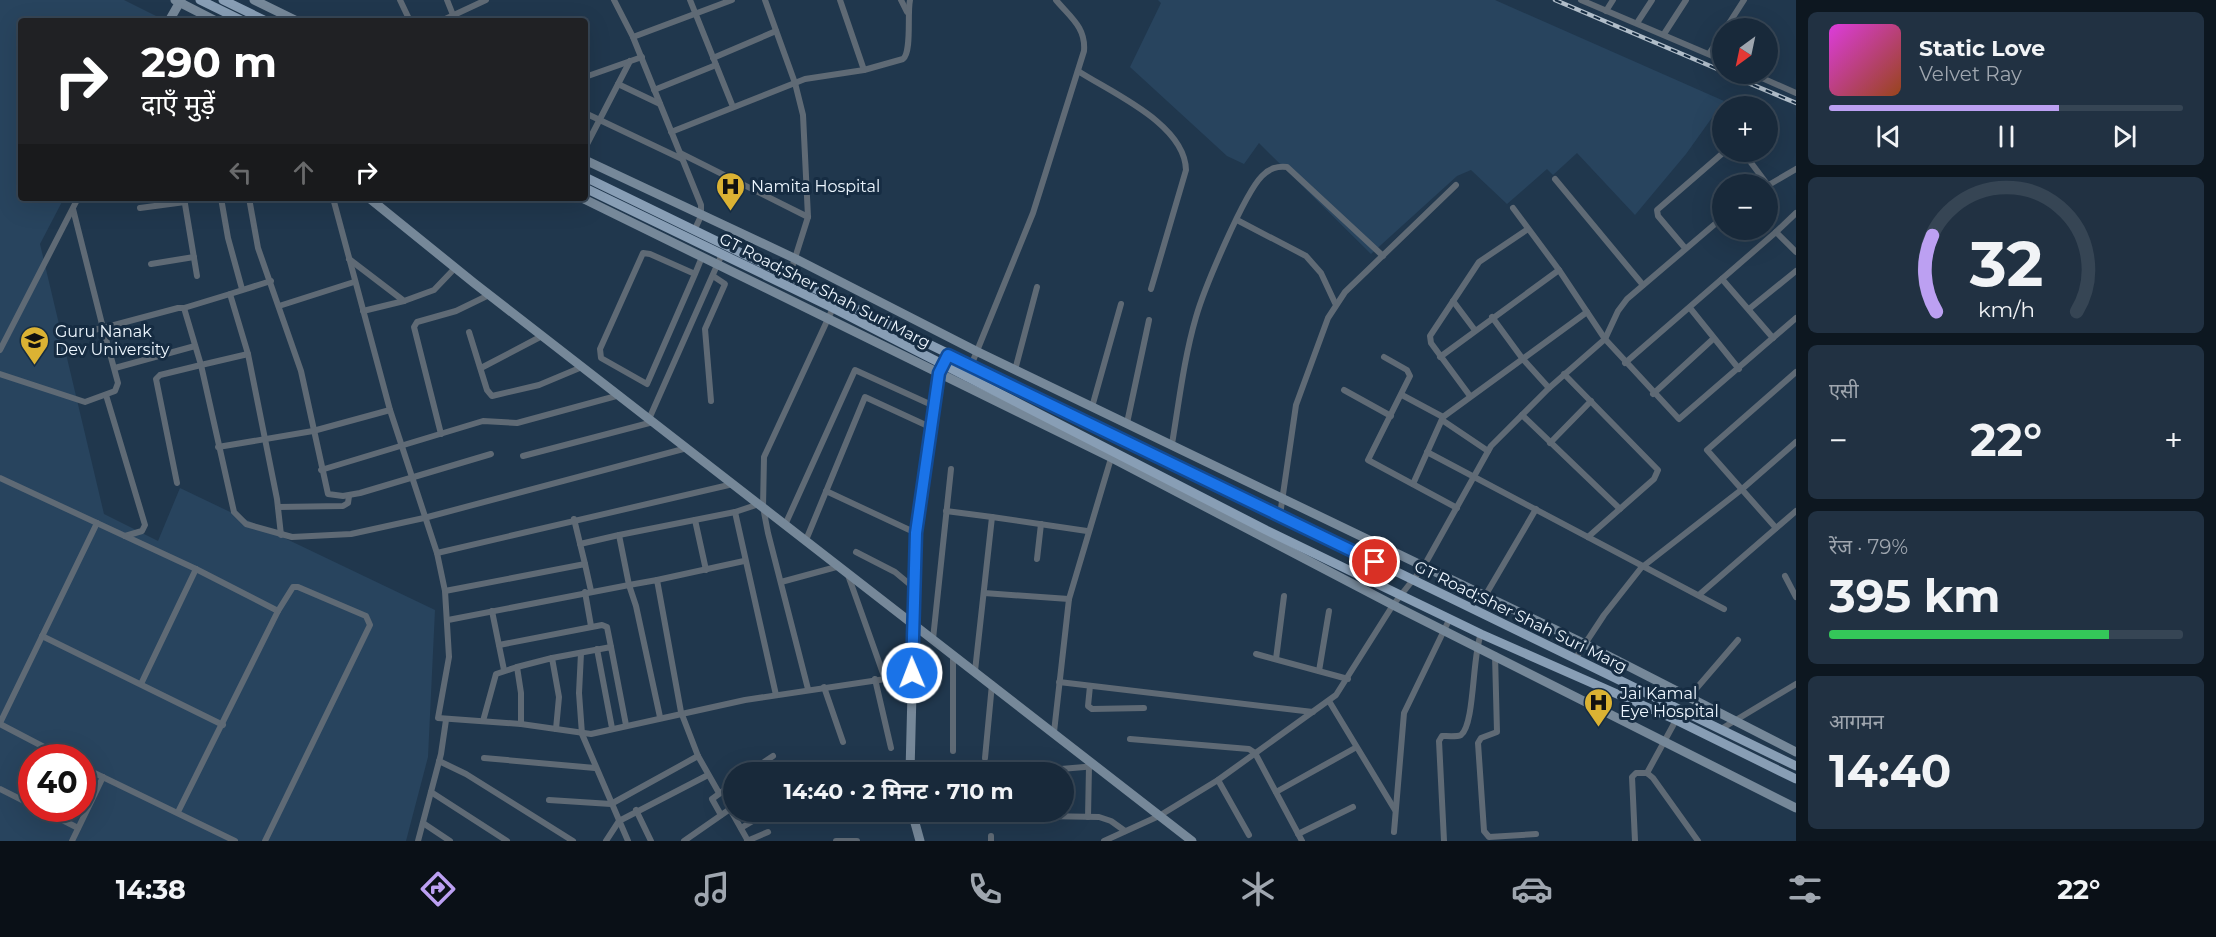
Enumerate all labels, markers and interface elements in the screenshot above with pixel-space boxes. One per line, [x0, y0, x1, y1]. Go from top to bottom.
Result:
north arrow [1712, 18, 1778, 84]
map controls [1712, 18, 1778, 240]
text: Static Love [1919, 35, 2045, 62]
text: 290 m [141, 36, 277, 88]
icon: right [42, 42, 120, 120]
text: Velvet Ray [1919, 62, 2022, 86]
text: दाएँ मुड़ें [141, 88, 215, 121]
button: + [1712, 96, 1778, 162]
icon: previous [1872, 120, 1905, 153]
icon: pause [1990, 120, 2023, 153]
icon: next [2108, 120, 2141, 153]
icon: left [224, 156, 257, 189]
icon: ahead [287, 156, 320, 189]
icon: right [350, 156, 383, 189]
hospital icon: Namita Hospital [714, 170, 746, 212]
button: − [1712, 174, 1778, 240]
place label: Namita Hospital [751, 177, 880, 196]
text: 32 [1968, 226, 2043, 302]
street label: GT Road;Sher Shah Suri Marg [716, 229, 933, 352]
text: km/h [1977, 297, 2035, 323]
place label: Guru Nanak Dev University [55, 322, 170, 359]
school or university icon: Guru Nanak Dev University [18, 324, 50, 366]
text: एसी [1829, 379, 1859, 403]
text: 22° [1970, 412, 2042, 467]
text: − [1829, 420, 1848, 460]
text: + [2164, 420, 2183, 460]
text: रेंज · 79% [1829, 535, 1908, 559]
pin [1349, 536, 1400, 587]
icon: arrive [1358, 545, 1391, 578]
street label: GT Road;Sher Shah Suri Marg [1411, 557, 1630, 676]
text: 395 km [1829, 568, 2000, 623]
position arrow [880, 641, 944, 705]
place label: Jai Kamal Eye Hospital [1619, 684, 1719, 721]
hospital icon: Jai Kamal Eye Hospital [1583, 686, 1615, 728]
text: आगमन [1829, 710, 1884, 734]
text: 14:40 [1829, 743, 1951, 798]
speed limit sign: 40 [18, 744, 96, 822]
text: 14:40 · 2 मिनट · 710 m [783, 778, 1014, 805]
icon: directions [417, 868, 459, 910]
icon: music [691, 868, 733, 910]
icon: phone [964, 868, 1006, 910]
icon: climate [1237, 868, 1279, 910]
icon: car [1511, 868, 1553, 910]
icon: filters [1784, 868, 1826, 910]
text: 14:38 [116, 873, 186, 906]
text: 22° [2057, 873, 2100, 906]

